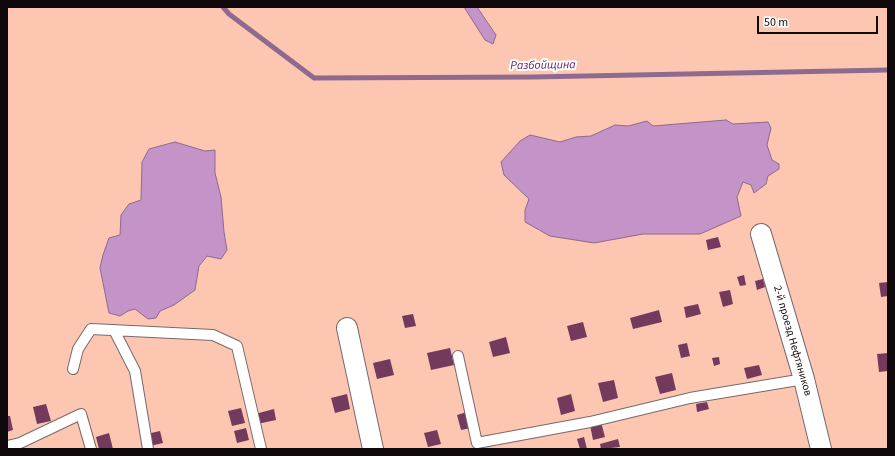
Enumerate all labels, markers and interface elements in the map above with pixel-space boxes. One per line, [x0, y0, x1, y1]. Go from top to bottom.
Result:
scale bar [759, 8, 880, 34]
text: 50 m [764, 14, 788, 31]
water label: Разбойщина [510, 58, 576, 74]
street label: 2-й проезд Нефтяников [770, 284, 814, 398]

